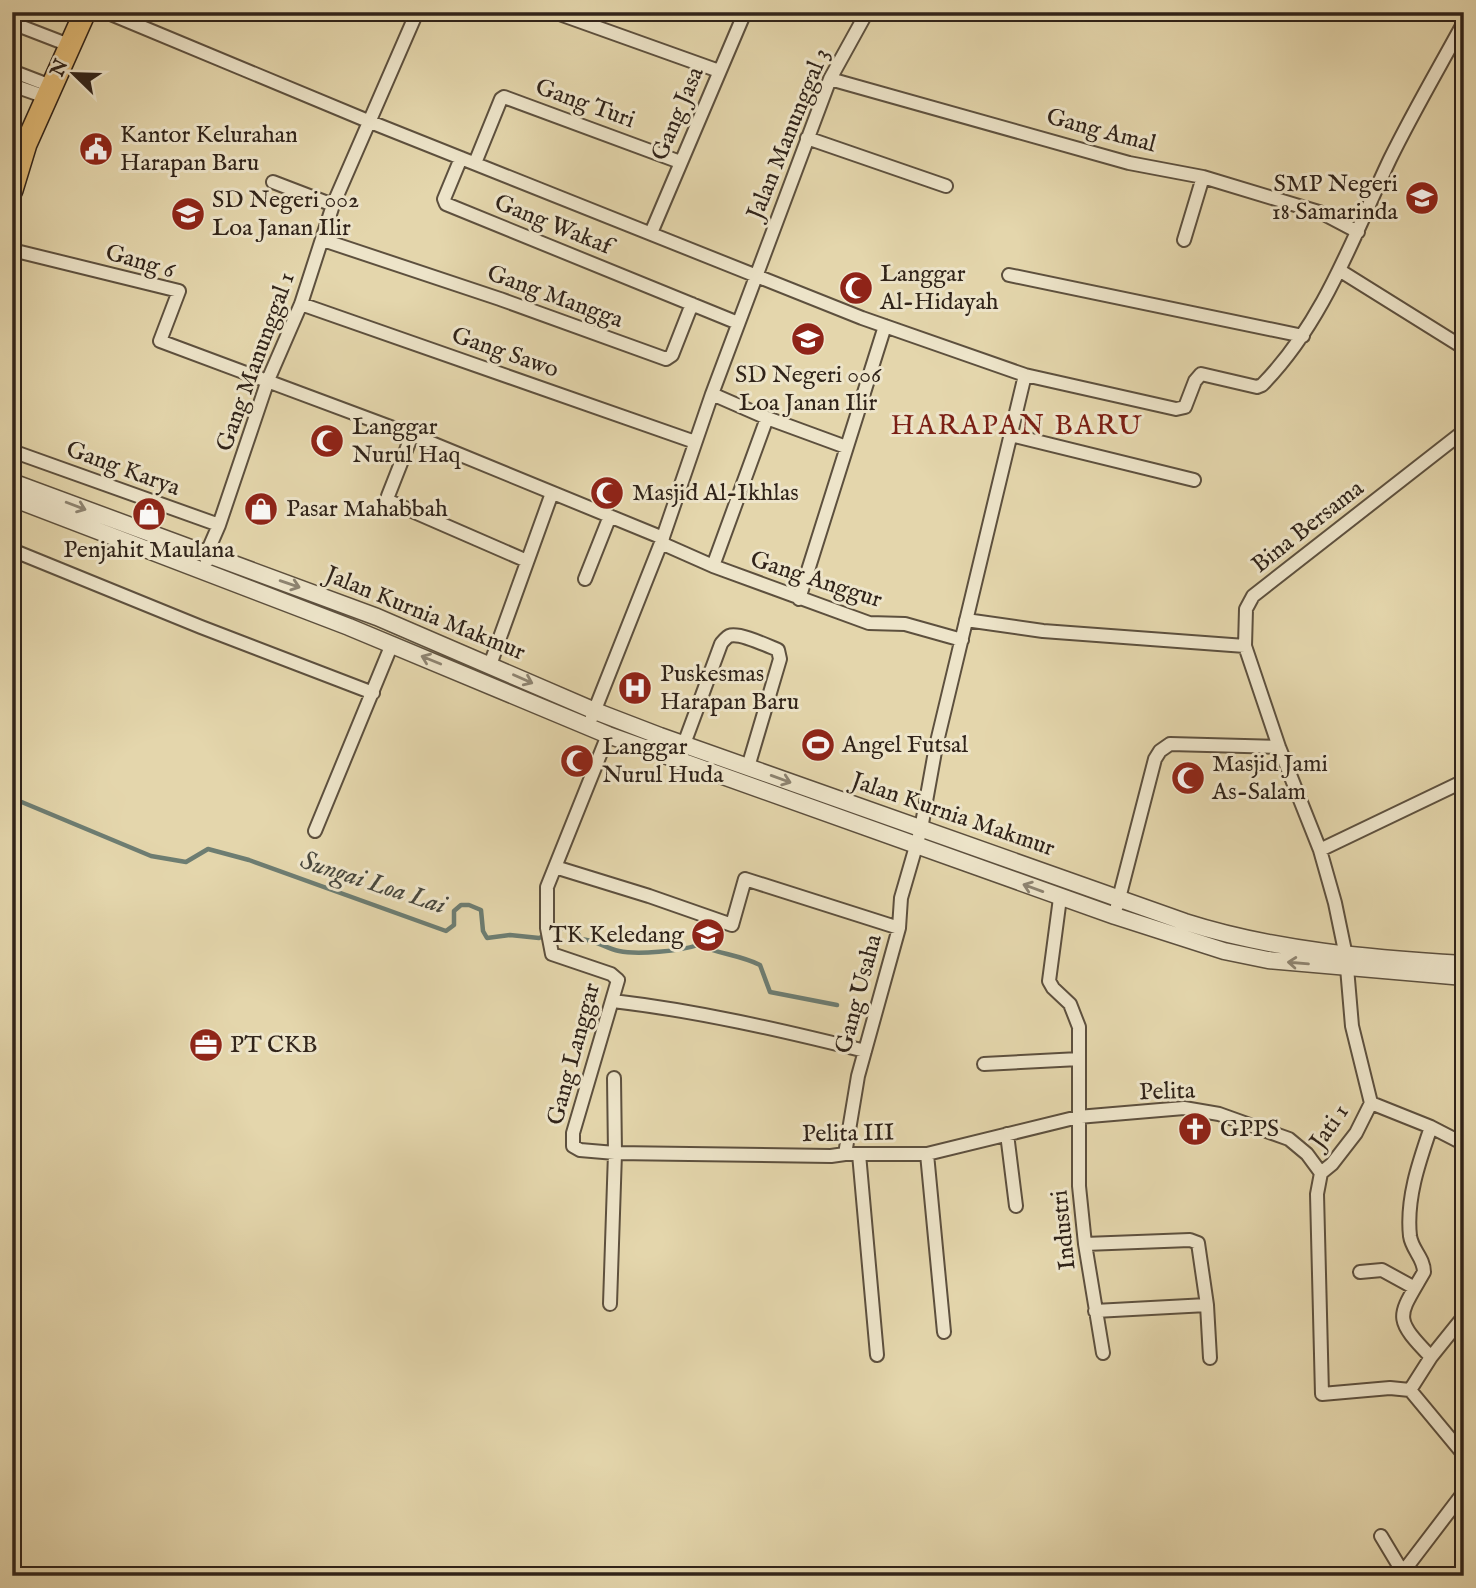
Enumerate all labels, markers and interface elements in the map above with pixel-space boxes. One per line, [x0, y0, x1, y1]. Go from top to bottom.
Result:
north arrow [38, 38, 108, 108]
street label: Jalan Manunggal 3 [739, 44, 838, 227]
text: N [46, 55, 75, 81]
street label: Gang Jasa [644, 62, 712, 166]
street label: Gang Turi [531, 72, 639, 136]
street label: Gang Amal [1043, 102, 1160, 161]
place label: Kantor Kelurahan Harapan Baru [120, 120, 298, 179]
public building icon: Kantor Kelurahan Harapan Baru [77, 130, 115, 168]
place label: SMP Negeri 18 Samarinda [1272, 169, 1399, 228]
school or university icon: SMP Negeri 18 Samarinda [1403, 179, 1441, 217]
place label: SD Negeri 002 Loa Janan Ilir [212, 185, 359, 244]
street label: Gang Wakaf [490, 187, 620, 264]
school or university icon: SD Negeri 002 Loa Janan Ilir [169, 195, 207, 233]
street label: Gang 6 [102, 237, 179, 287]
street label: Gang Mangga [483, 258, 628, 336]
place label: Langgar Al-Hidayah [879, 259, 999, 318]
street label: Gang Manunggal 1 [209, 268, 303, 456]
mosque icon: Langgar Al-Hidayah [837, 269, 875, 307]
street label: Gang Sawo [447, 320, 563, 386]
school or university icon: SD Negeri 006 Loa Janan Ilir [789, 320, 827, 358]
place label: SD Negeri 006 Loa Janan Ilir [735, 360, 882, 419]
district label: HARAPAN BARU [890, 409, 1144, 444]
place label: Langgar Nurul Haq [352, 412, 462, 471]
mosque icon: Langgar Nurul Haq [308, 422, 346, 460]
street label: Gang Karya [62, 434, 185, 504]
street label: Bina Bersama [1246, 473, 1371, 581]
mosque icon: Masjid Al-Ikhlas [588, 474, 626, 512]
place label: Masjid Al-Ikhlas [632, 478, 799, 509]
shop icon: Pasar Mahabbah [242, 490, 280, 528]
place label: Pasar Mahabbah [286, 494, 448, 525]
shop icon: Penjahit Maulana [130, 495, 168, 533]
one-way arrow [65, 501, 87, 513]
place label: Penjahit Maulana [63, 535, 235, 566]
street label: Gang Anggur [746, 544, 886, 616]
street label: Jalan Kurnia Makmur [318, 559, 530, 668]
one-way arrow [278, 579, 300, 591]
one-way arrow [420, 653, 442, 666]
place label: Puskesmas Harapan Baru [660, 659, 799, 718]
hospital icon: Puskesmas Harapan Baru [616, 669, 654, 707]
one-way arrow [512, 673, 534, 686]
sports icon: Angel Futsal [799, 726, 837, 764]
place label: Angel Futsal [841, 730, 968, 761]
place label: Langgar Nurul Huda [602, 732, 724, 791]
mosque icon: Langgar Nurul Huda [558, 742, 596, 780]
place label: Masjid Jami As-Salam [1211, 749, 1328, 808]
mosque icon: Masjid Jami As-Salam [1169, 759, 1207, 797]
street label: Jalan Kurnia Makmur [844, 765, 1059, 864]
one-way arrow [769, 774, 791, 786]
water label: Sungai Loa Lai [296, 844, 452, 924]
one-way arrow [1022, 881, 1044, 893]
school or university icon: TK Keledang [689, 916, 727, 954]
place label: TK Keledang [549, 920, 685, 951]
street label: Gang Usaha [828, 930, 890, 1057]
one-way arrow [1287, 956, 1310, 969]
street label: Gang Langgar [540, 979, 608, 1128]
office icon: PT CKB [187, 1026, 225, 1064]
place label: PT CKB [230, 1030, 317, 1061]
street label: Pelita [1138, 1076, 1196, 1108]
street label: Jati 1 [1302, 1098, 1357, 1158]
church icon: GPPS [1176, 1110, 1214, 1148]
place label: GPPS [1220, 1114, 1279, 1145]
street label: Pelita III [802, 1118, 894, 1150]
street label: Industri [1044, 1188, 1084, 1272]

